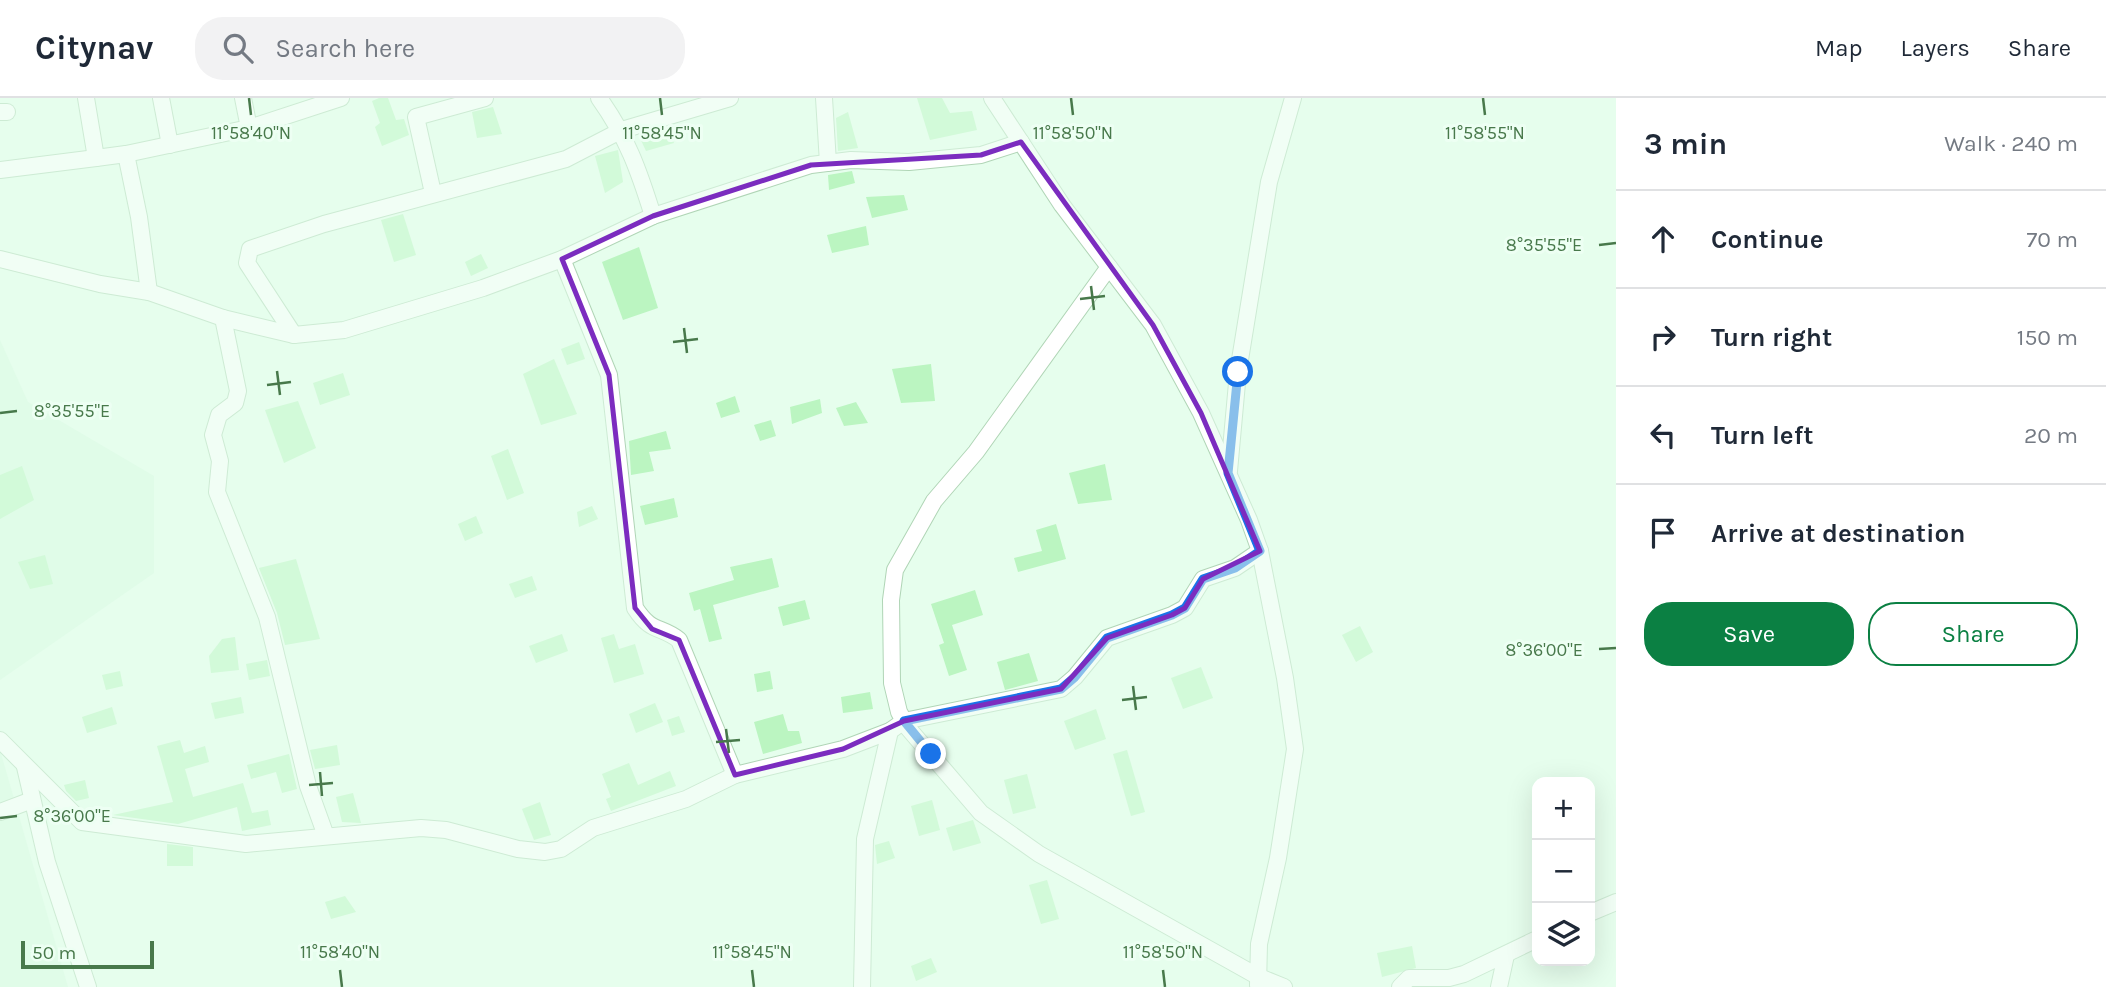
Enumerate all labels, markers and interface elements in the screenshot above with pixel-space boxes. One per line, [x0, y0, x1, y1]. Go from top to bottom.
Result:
search box [195, 17, 685, 80]
text: Citynav [35, 29, 153, 67]
icon: search [219, 29, 257, 67]
text: Search here [275, 33, 415, 64]
text: Map [1815, 34, 1863, 62]
text: Layers [1901, 34, 1970, 62]
text: Share [2008, 34, 2071, 62]
text: 11°58'40"N [211, 122, 291, 144]
text: 11°58'45"N [622, 122, 702, 144]
text: 11°58'50"N [1033, 122, 1113, 144]
text: 11°58'55"N [1445, 122, 1525, 144]
text: 3 min [1644, 126, 1727, 162]
text: Walk · 240 m [1944, 130, 2078, 157]
icon: ahead [1644, 220, 1682, 258]
text: Continue [1711, 224, 1823, 255]
text: 70 m [2027, 226, 2078, 253]
text: 8°35'55"E [1506, 234, 1582, 256]
icon: right [1644, 318, 1682, 356]
text: Turn right [1711, 322, 1832, 353]
text: 150 m [2017, 324, 2078, 351]
route start [1222, 356, 1253, 387]
text: 8°35'55"E [34, 400, 110, 422]
icon: left [1644, 416, 1682, 454]
text: Turn left [1711, 420, 1813, 451]
text: 20 m [2024, 422, 2078, 449]
icon: arrive [1644, 514, 1682, 552]
text: Arrive at destination [1711, 518, 1965, 549]
button: Save [1644, 602, 1854, 666]
button: Share [1868, 602, 2078, 666]
text: 8°36'00"E [1505, 639, 1583, 661]
route end [915, 738, 946, 769]
map controls [1532, 777, 1595, 966]
button: + [1532, 777, 1595, 840]
text: 8°36'00"E [33, 805, 111, 827]
button: − [1532, 840, 1595, 903]
button: layers [1532, 903, 1595, 966]
scale bar [21, 938, 154, 970]
text: 11°58'40"N [300, 941, 380, 963]
text: 11°58'45"N [712, 941, 792, 963]
text: 11°58'50"N [1123, 941, 1203, 963]
text: 50 m [32, 942, 76, 964]

